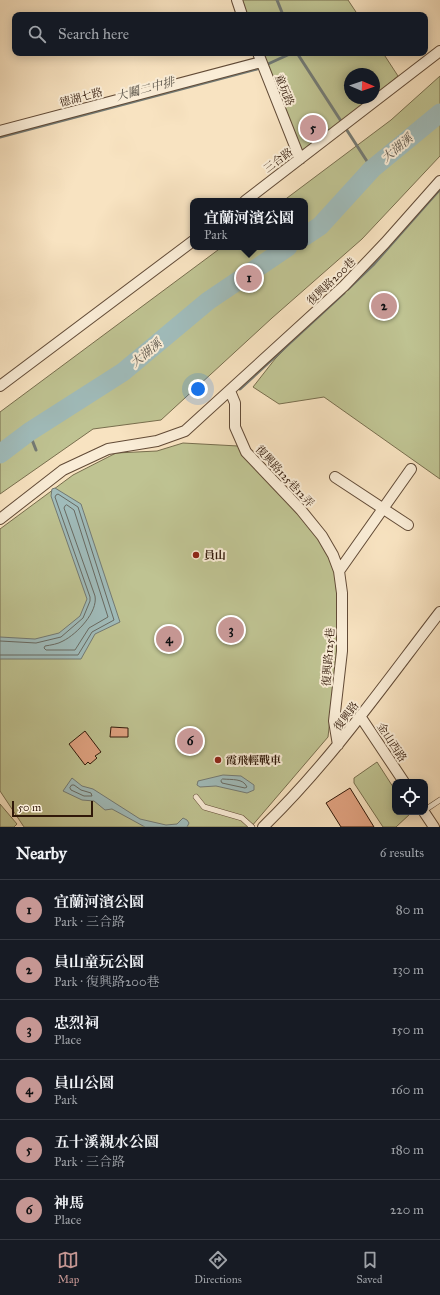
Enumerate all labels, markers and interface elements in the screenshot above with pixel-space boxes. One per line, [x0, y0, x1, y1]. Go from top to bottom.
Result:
search box [12, 12, 428, 56]
icon: search [26, 23, 48, 45]
text: Search here [58, 25, 129, 43]
north arrow [344, 68, 380, 104]
street label: 童玩路 [272, 72, 297, 108]
water label: 大鬮二中排 [114, 74, 178, 104]
street label: 德湖七路 [58, 86, 104, 109]
pin: 5 [300, 113, 326, 143]
water label: 大湖溪 [379, 130, 417, 165]
street label: 三合路 [261, 145, 295, 176]
popup [190, 198, 308, 250]
text: 宜蘭河濱公園 [204, 209, 294, 227]
text: Park [204, 227, 228, 243]
street label: 復興路200巷 [304, 255, 358, 308]
pin: 1 [236, 263, 262, 293]
pin: 2 [371, 291, 397, 321]
water label: 大湖溪 [128, 335, 166, 370]
your location [188, 379, 208, 399]
street label: 復興路125巷12弄 [253, 443, 317, 510]
place label: 員山 [204, 549, 226, 562]
marker: 員山 [191, 550, 201, 560]
pin: 3 [218, 615, 244, 645]
pin: 4 [156, 624, 182, 654]
street label: 復興路125巷 [320, 627, 337, 687]
street label: 復興路 [331, 699, 362, 733]
street label: 金山西路 [374, 720, 409, 764]
pin: 6 [177, 726, 203, 756]
place label: 霞飛輕戰車 [226, 754, 281, 767]
marker: 霞飛輕戰車 [213, 755, 223, 765]
map controls [392, 779, 428, 815]
button: locate [392, 779, 428, 815]
scale bar [12, 799, 93, 818]
text: 50 m [18, 801, 41, 814]
text: Nearby [16, 843, 67, 864]
text: 6 results [380, 845, 424, 861]
text: 宜蘭河濱公園 [54, 893, 144, 911]
text: 1 [26, 902, 32, 918]
text: 80 m [396, 902, 424, 918]
text: Park · 三合路 [54, 914, 125, 930]
text: 員山童玩公園 [54, 953, 144, 971]
text: 2 [26, 962, 32, 978]
text: 130 m [392, 962, 424, 978]
text: Park · 復興路200巷 [54, 974, 160, 990]
text: 忠烈祠 [54, 1014, 99, 1032]
text: 3 [26, 1022, 32, 1038]
text: 150 m [392, 1022, 424, 1038]
text: Place [54, 1032, 81, 1048]
text: 員山公園 [54, 1074, 114, 1092]
text: 4 [25, 1082, 33, 1098]
text: 160 m [391, 1082, 424, 1098]
text: Park [54, 1092, 78, 1108]
text: 五十溪親水公園 [54, 1133, 159, 1151]
text: 5 [26, 1142, 32, 1158]
text: 180 m [391, 1142, 424, 1158]
text: Park · 三合路 [54, 1154, 125, 1170]
text: 神馬 [54, 1194, 84, 1212]
text: 6 [26, 1202, 32, 1218]
text: 220 m [390, 1202, 424, 1218]
text: Place [54, 1212, 81, 1228]
tab: Map [57, 1249, 79, 1286]
tab: Directions [194, 1249, 242, 1286]
tab: Saved [356, 1249, 383, 1286]

